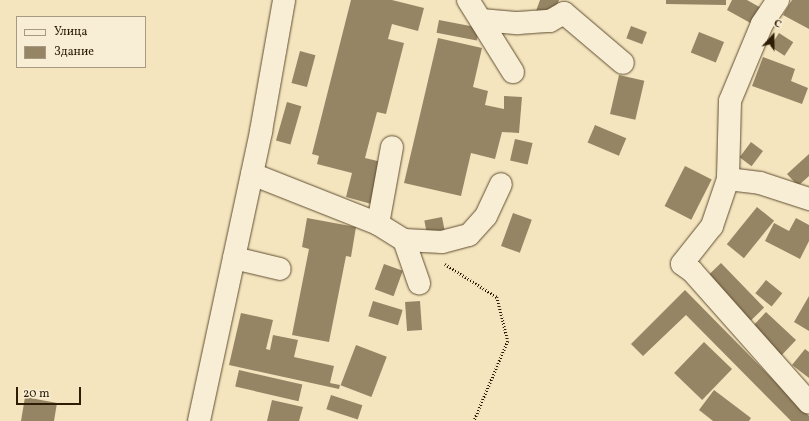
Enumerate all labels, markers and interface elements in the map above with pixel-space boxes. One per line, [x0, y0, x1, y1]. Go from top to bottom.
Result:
legend [16, 16, 146, 68]
north arrow [753, 16, 793, 56]
text: С [771, 16, 783, 33]
text: Улица [54, 24, 87, 40]
text: Здание [54, 44, 94, 60]
scale bar [18, 379, 83, 405]
text: 20 m [23, 386, 50, 402]

